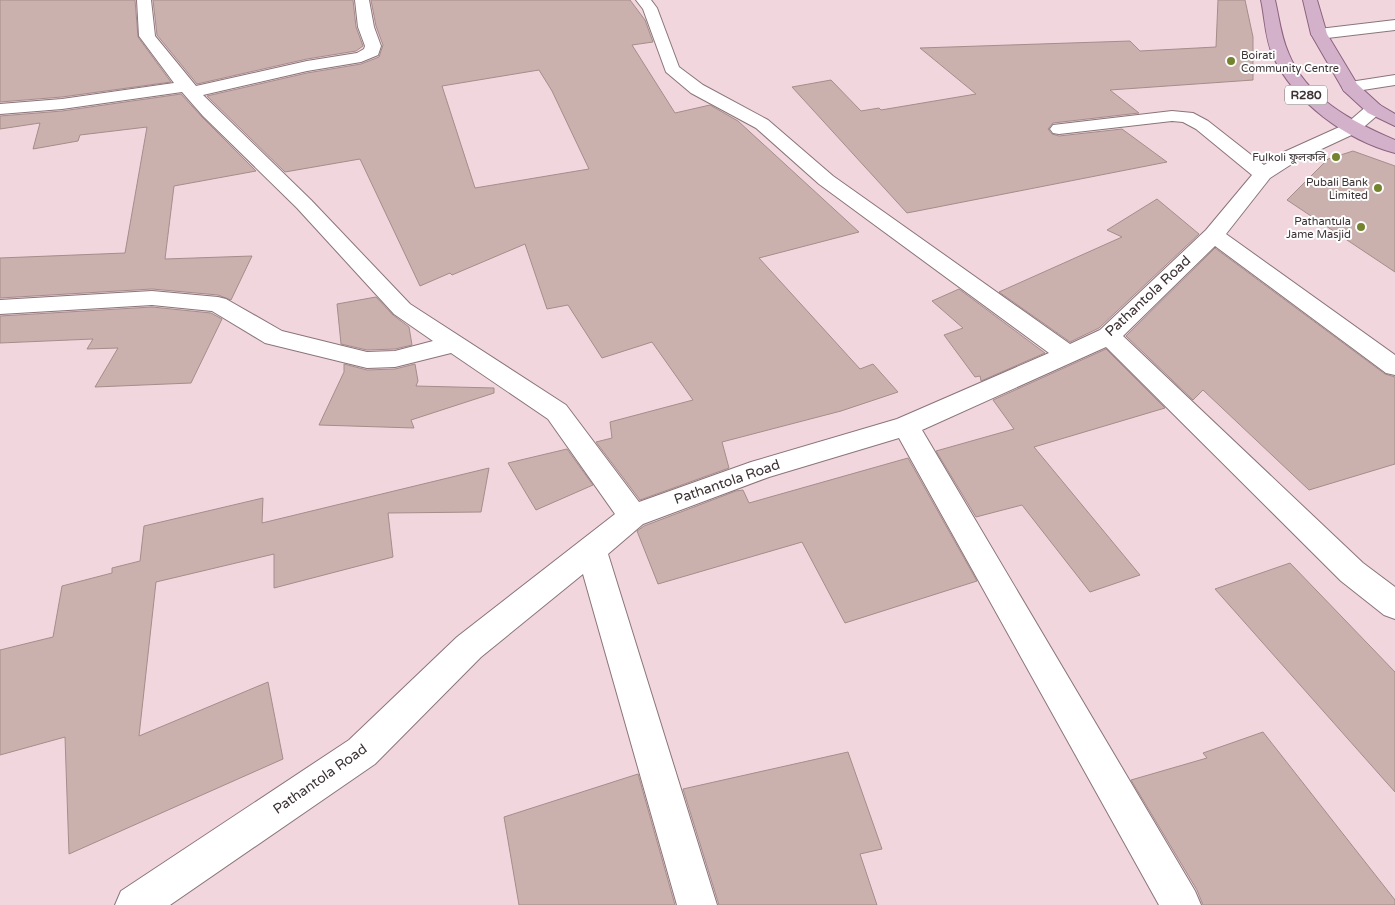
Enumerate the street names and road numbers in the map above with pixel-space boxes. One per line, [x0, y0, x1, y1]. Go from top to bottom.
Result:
road number: R280 [1285, 86, 1327, 104]
street label: Pathantola Road [1102, 252, 1194, 340]
street label: Pathantola Road [672, 456, 782, 508]
street label: Pathantola Road [270, 740, 370, 818]

